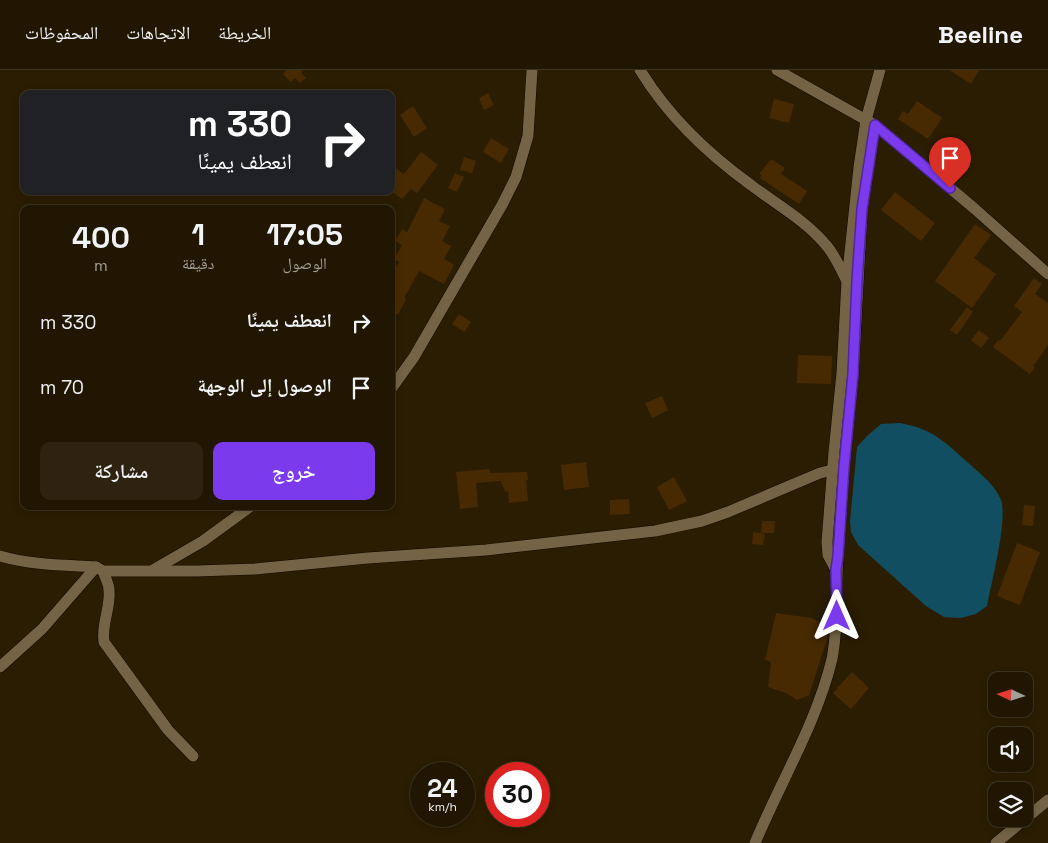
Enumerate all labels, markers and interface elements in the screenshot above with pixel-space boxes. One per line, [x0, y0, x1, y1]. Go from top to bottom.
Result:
text: Beeline [938, 19, 1023, 50]
text: المحفوظات [25, 21, 98, 44]
text: الاتجاهات [126, 21, 190, 44]
text: الخريطة [218, 21, 271, 44]
text: 330 m [188, 102, 292, 146]
icon: right [310, 110, 375, 175]
pin [929, 137, 971, 188]
icon: arrive [936, 144, 964, 172]
text: انعطف يمينًا [198, 147, 292, 175]
text: 1 [191, 215, 205, 254]
text: 17:05 [266, 215, 343, 254]
text: 400 [72, 218, 130, 257]
text: دقيقة [182, 253, 214, 274]
text: الوصول [283, 253, 327, 274]
text: m [94, 255, 108, 276]
text: انعطف يمينًا [247, 308, 332, 333]
icon: right [347, 309, 375, 337]
text: 330 m [40, 310, 96, 335]
text: الوصول إلى الوجهة [197, 373, 332, 398]
icon: arrive [347, 374, 375, 402]
text: 70 m [40, 375, 84, 400]
button: مشاركة [40, 442, 203, 500]
button: خروج [213, 442, 375, 500]
position arrow [810, 589, 862, 641]
north arrow [988, 672, 1032, 718]
map controls [988, 672, 1033, 827]
button: sound [988, 727, 1033, 772]
speed limit sign: 30 [485, 762, 550, 827]
text: 24 [427, 772, 458, 804]
button: layers [988, 782, 1033, 827]
text: km/h [428, 799, 457, 815]

